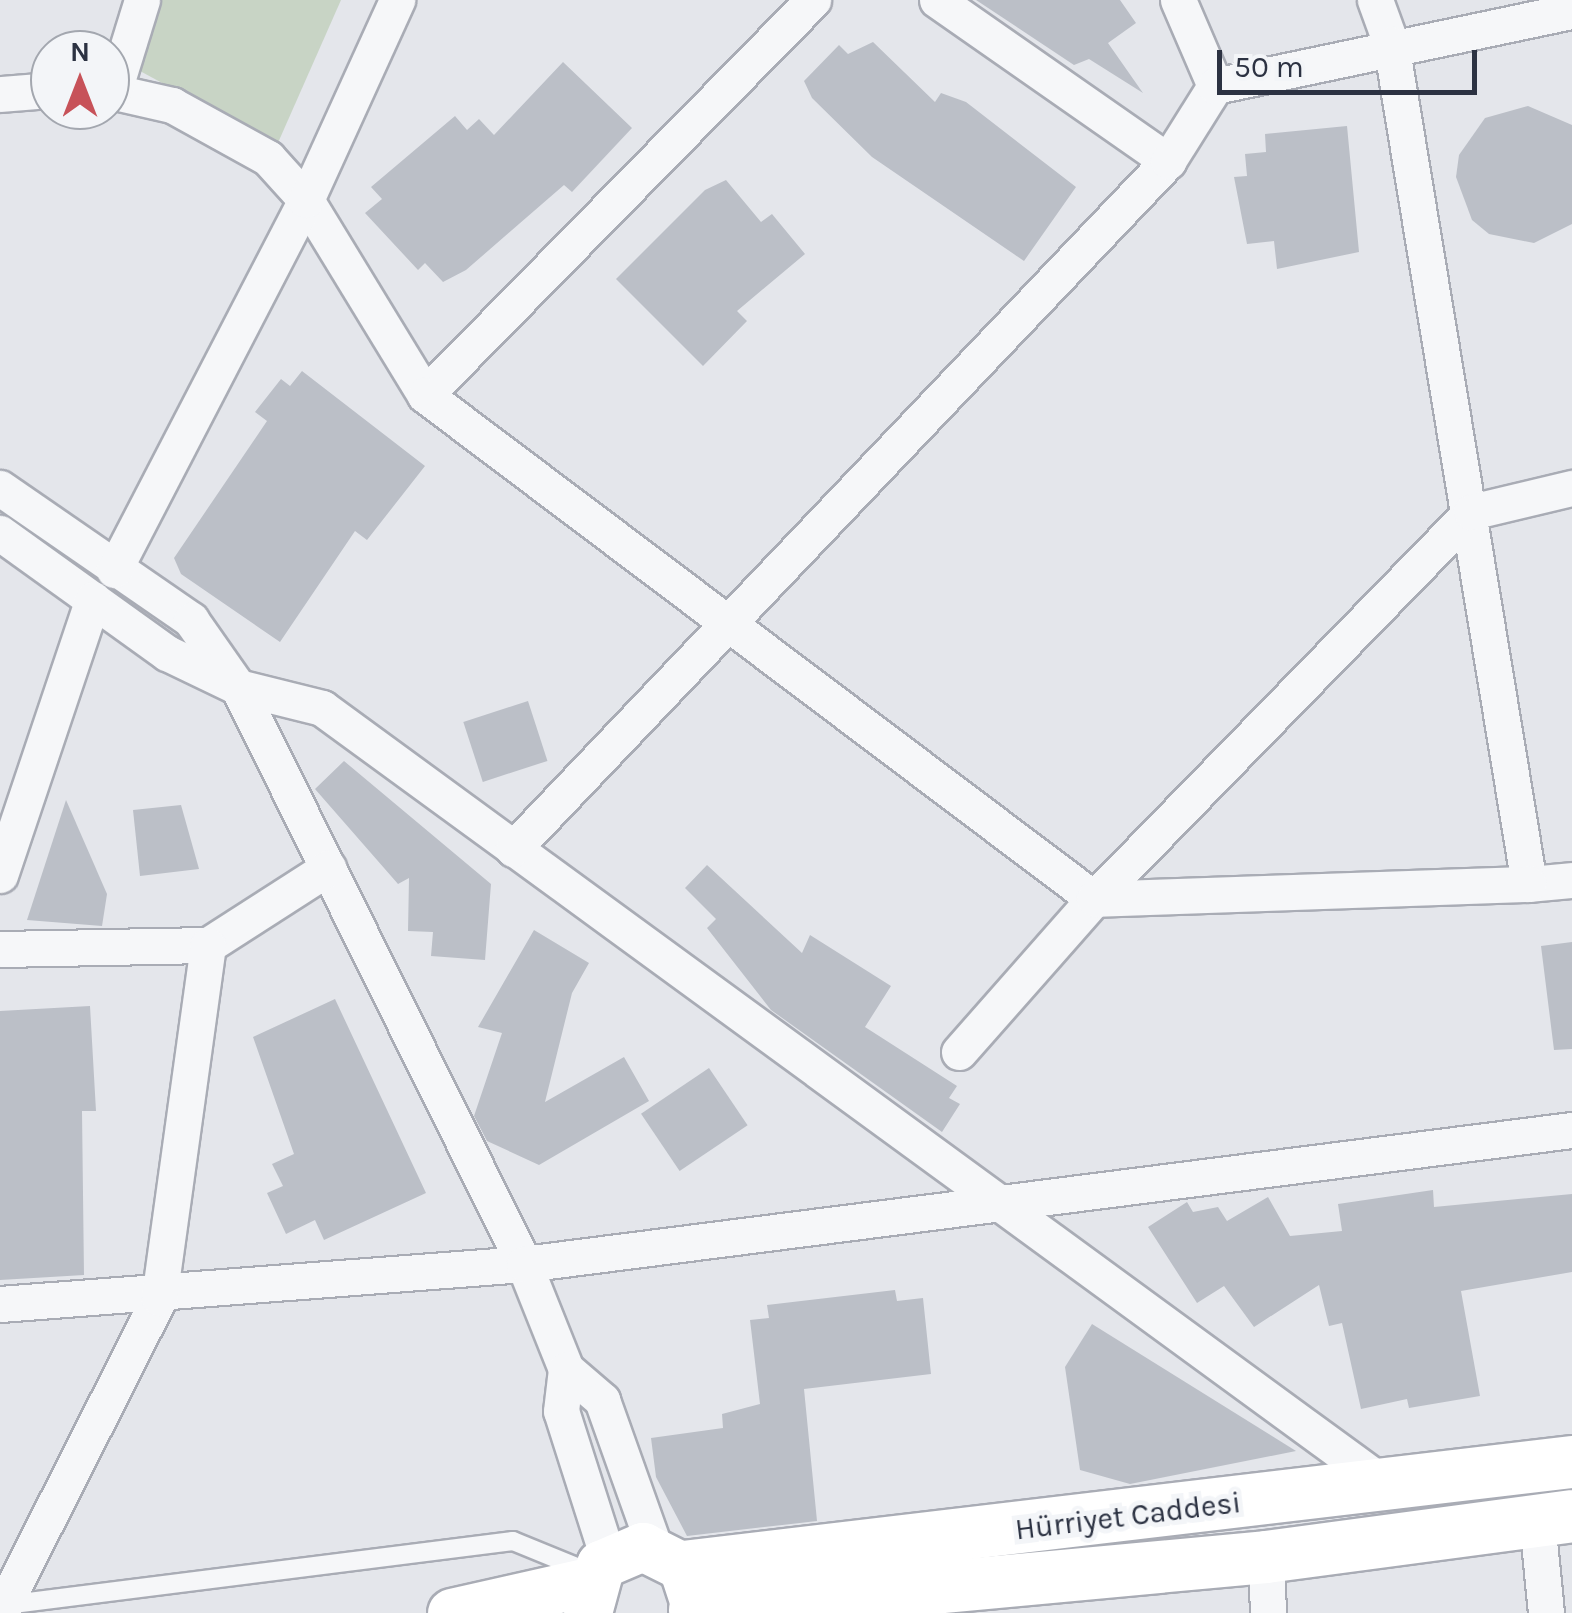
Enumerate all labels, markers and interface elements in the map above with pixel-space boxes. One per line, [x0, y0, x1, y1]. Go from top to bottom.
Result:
north arrow [30, 30, 130, 130]
scale bar [1222, 30, 1482, 92]
text: N [70, 35, 90, 68]
text: 50 m [1234, 49, 1304, 85]
street label: Hürriyet Caddesi [1013, 1484, 1243, 1548]

